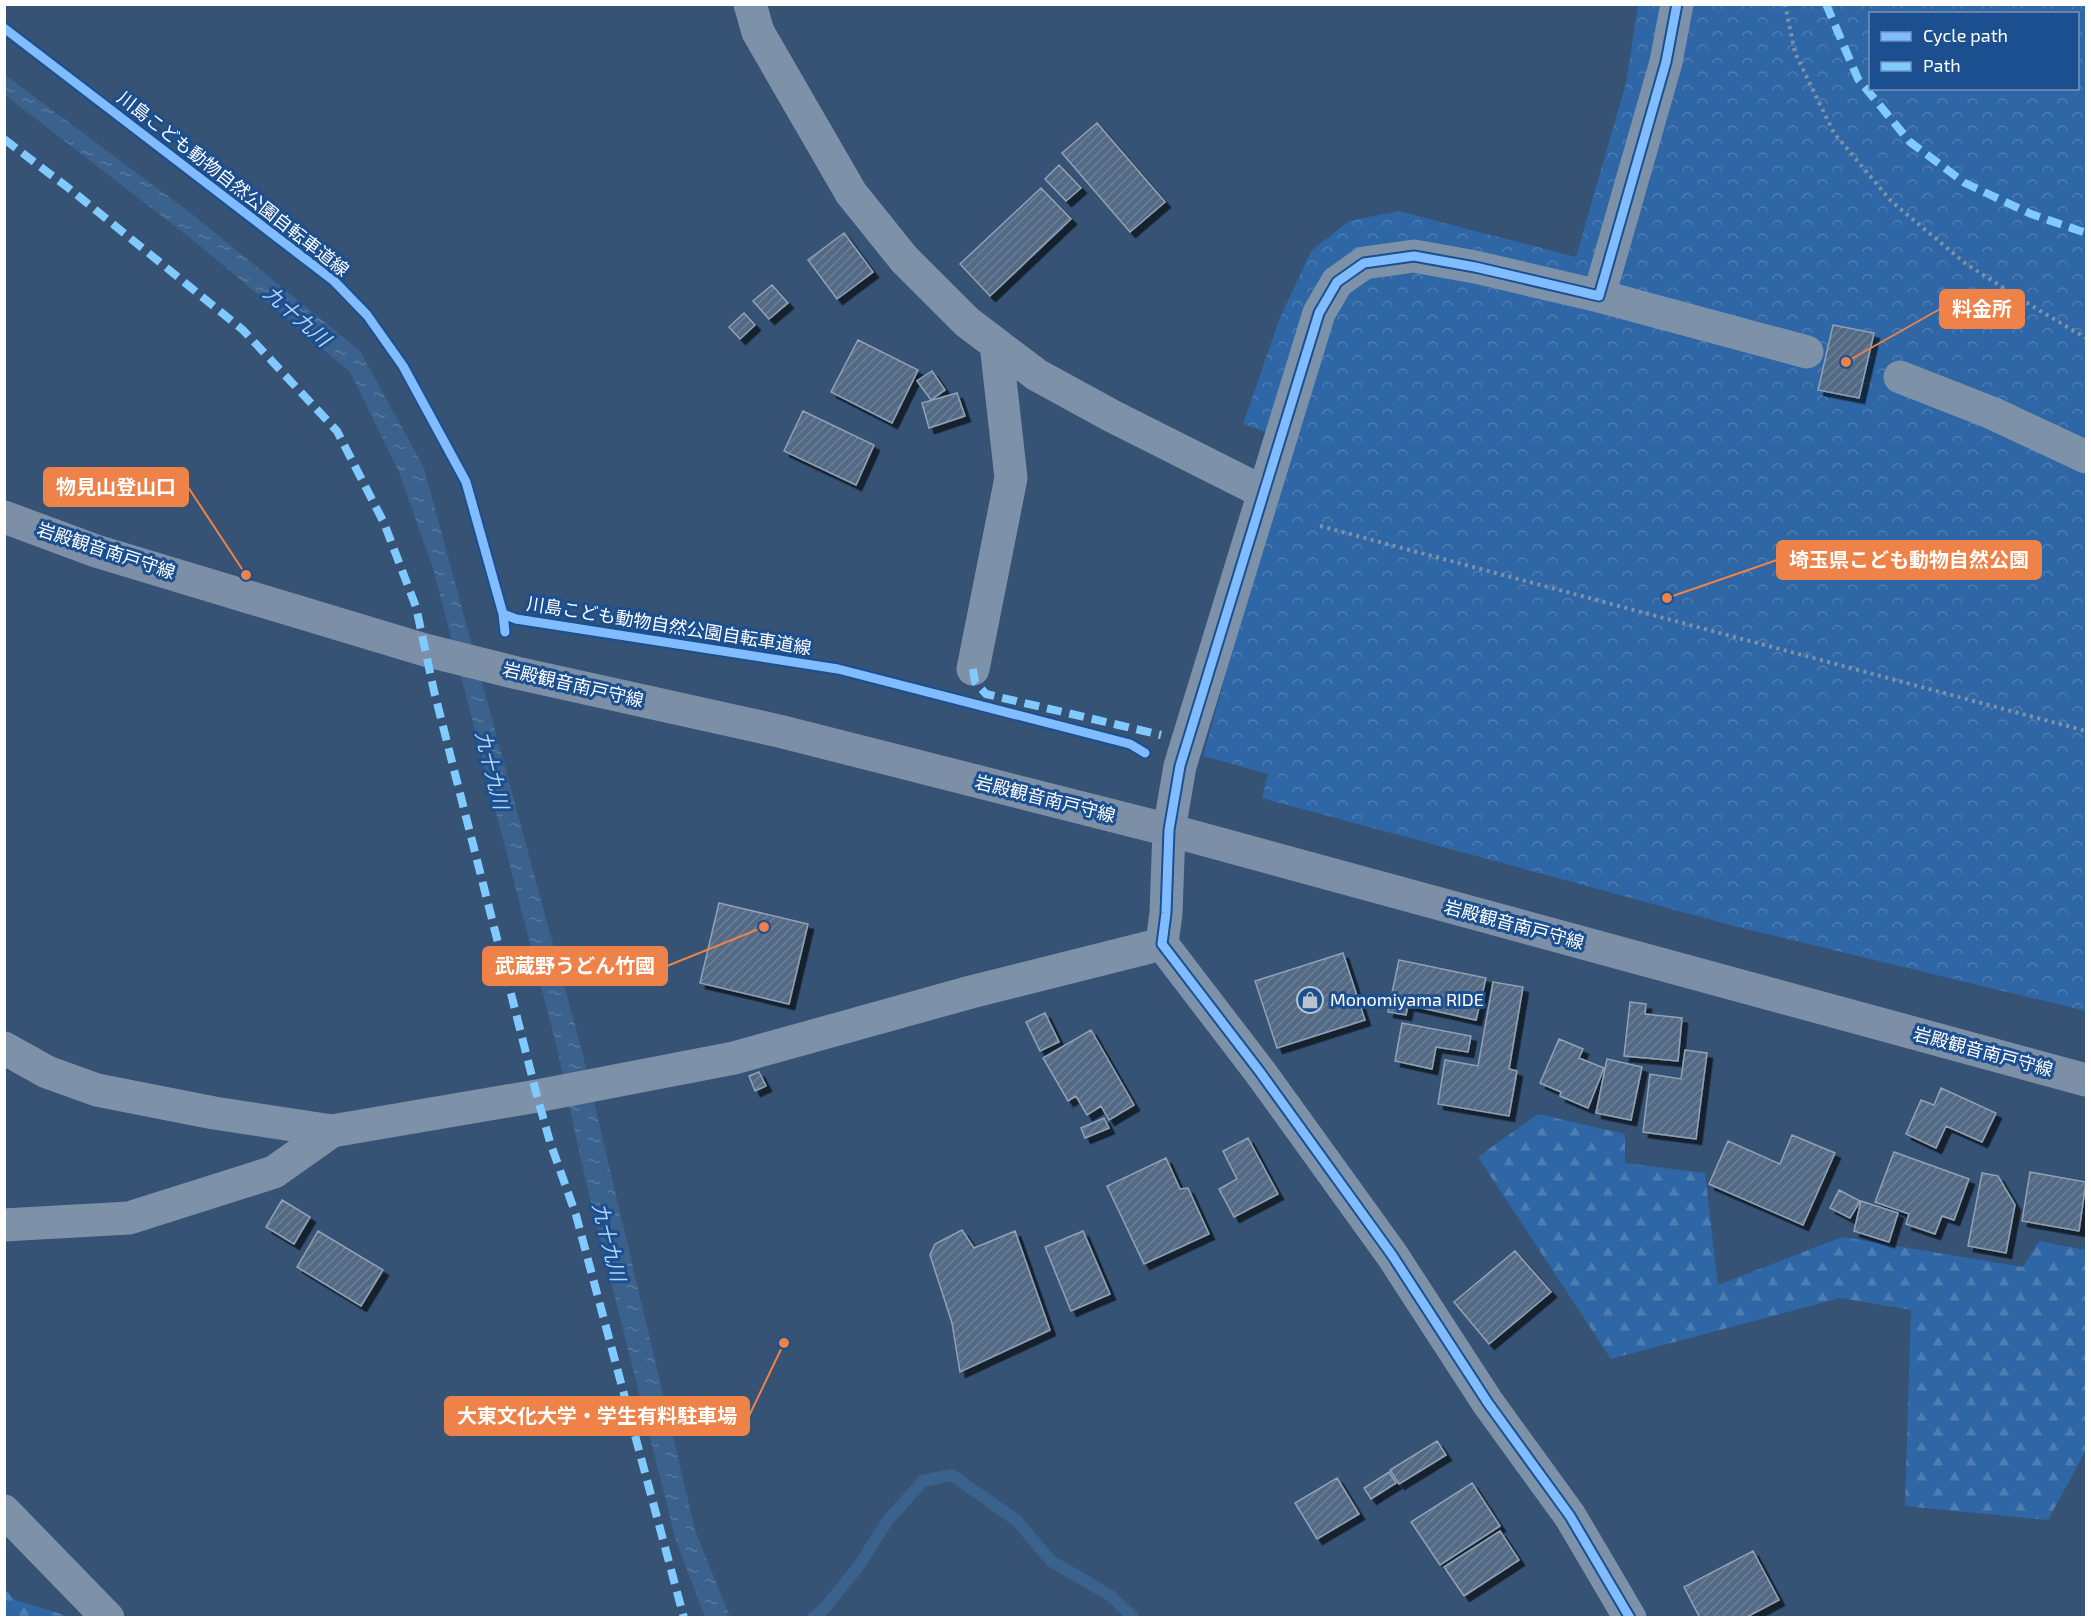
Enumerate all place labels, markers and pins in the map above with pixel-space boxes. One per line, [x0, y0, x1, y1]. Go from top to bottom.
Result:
callout: 料金所 [1940, 290, 2024, 328]
callout: 物見山登山口 [44, 468, 188, 506]
callout: 埼玉県こども動物自然公園 [1777, 541, 2041, 579]
callout: 武蔵野うどん竹國 [483, 947, 667, 985]
shop icon: Monomiyama RIDE [1295, 985, 1325, 1015]
place label: Monomiyama RIDE [1330, 988, 1484, 1010]
callout: 大東文化大学・学生有料駐車場 [445, 1397, 749, 1435]

